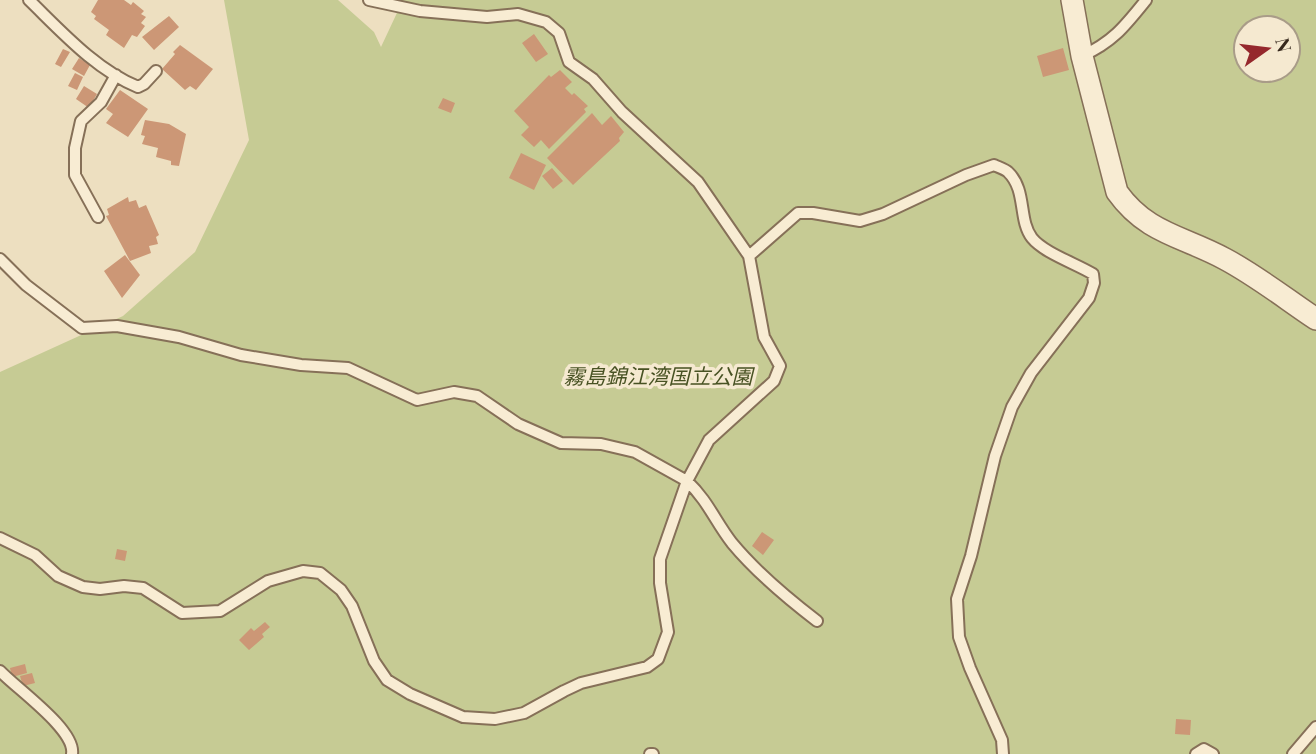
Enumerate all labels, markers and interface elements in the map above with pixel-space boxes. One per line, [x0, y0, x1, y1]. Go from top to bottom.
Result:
north arrow [1232, 14, 1302, 84]
text: N [1270, 35, 1299, 55]
park label: 霧島錦江湾国立公園 [564, 361, 755, 389]

